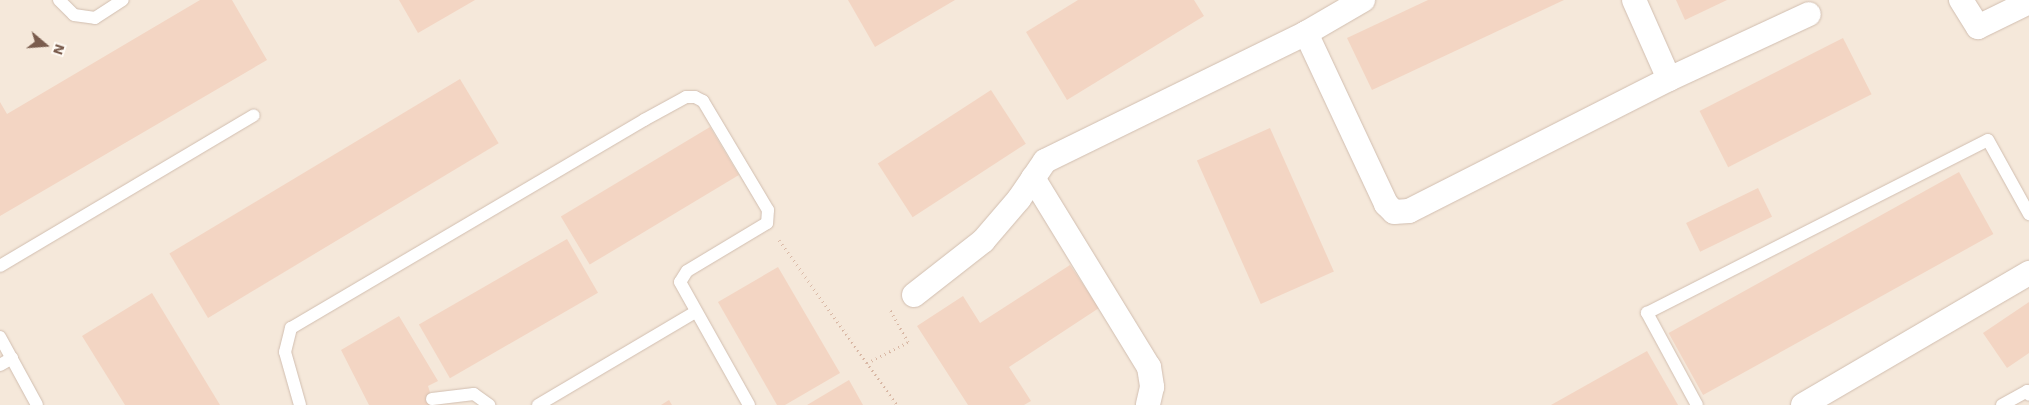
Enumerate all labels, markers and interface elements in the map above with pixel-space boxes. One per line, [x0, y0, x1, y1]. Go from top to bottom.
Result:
north arrow [20, 20, 70, 70]
text: N [50, 42, 68, 57]

